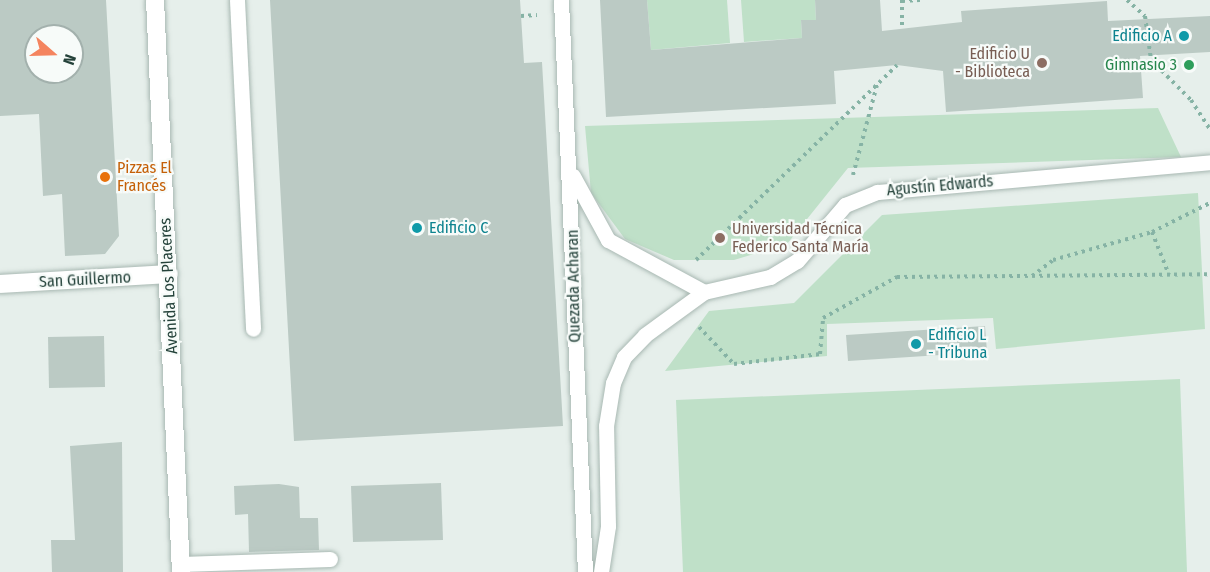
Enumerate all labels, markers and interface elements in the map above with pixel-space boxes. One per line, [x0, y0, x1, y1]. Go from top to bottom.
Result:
north arrow [24, 24, 84, 84]
place label: Edificio A [1112, 26, 1172, 46]
marker: Edificio A [1177, 29, 1191, 43]
place label: Edificio U - Biblioteca [955, 44, 1030, 82]
text: N [59, 52, 80, 67]
place label: Gimnasio 3 [1105, 55, 1177, 75]
marker: Edificio U - Biblioteca [1035, 56, 1049, 70]
marker: Gimnasio 3 [1182, 58, 1196, 72]
place label: Pizzas El Francés [117, 158, 172, 196]
marker: Pizzas El Francés [98, 170, 112, 184]
street label: Agustín Edwards [886, 172, 994, 200]
street label: Avenida Los Placeres [156, 217, 182, 355]
place label: Edificio C [429, 218, 488, 238]
place label: Universidad Técnica Federico Santa María [732, 219, 869, 257]
marker: Edificio C [410, 221, 424, 235]
street label: Quezada Acharan [563, 229, 585, 343]
marker: Universidad Técnica Federico Santa María [713, 231, 727, 245]
street label: San Guillermo [39, 268, 131, 292]
place label: Edificio L - Tribuna [928, 325, 987, 363]
marker: Edificio L - Tribuna [909, 337, 923, 351]

